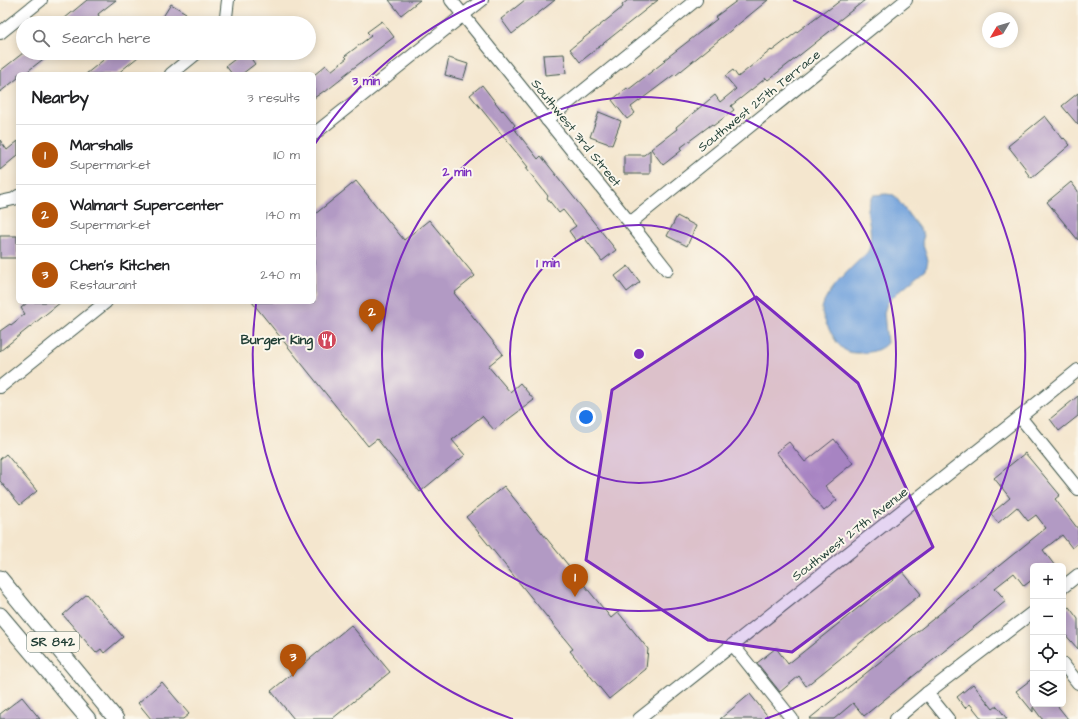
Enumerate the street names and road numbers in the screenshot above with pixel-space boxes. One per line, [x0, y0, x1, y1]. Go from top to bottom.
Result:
street label: Southwest 25th Terrace [694, 46, 824, 156]
street label: Southwest 3rd Street [527, 75, 626, 191]
street label: Southwest 27th Avenue [788, 483, 912, 585]
road number: SR 842 [27, 632, 79, 652]

